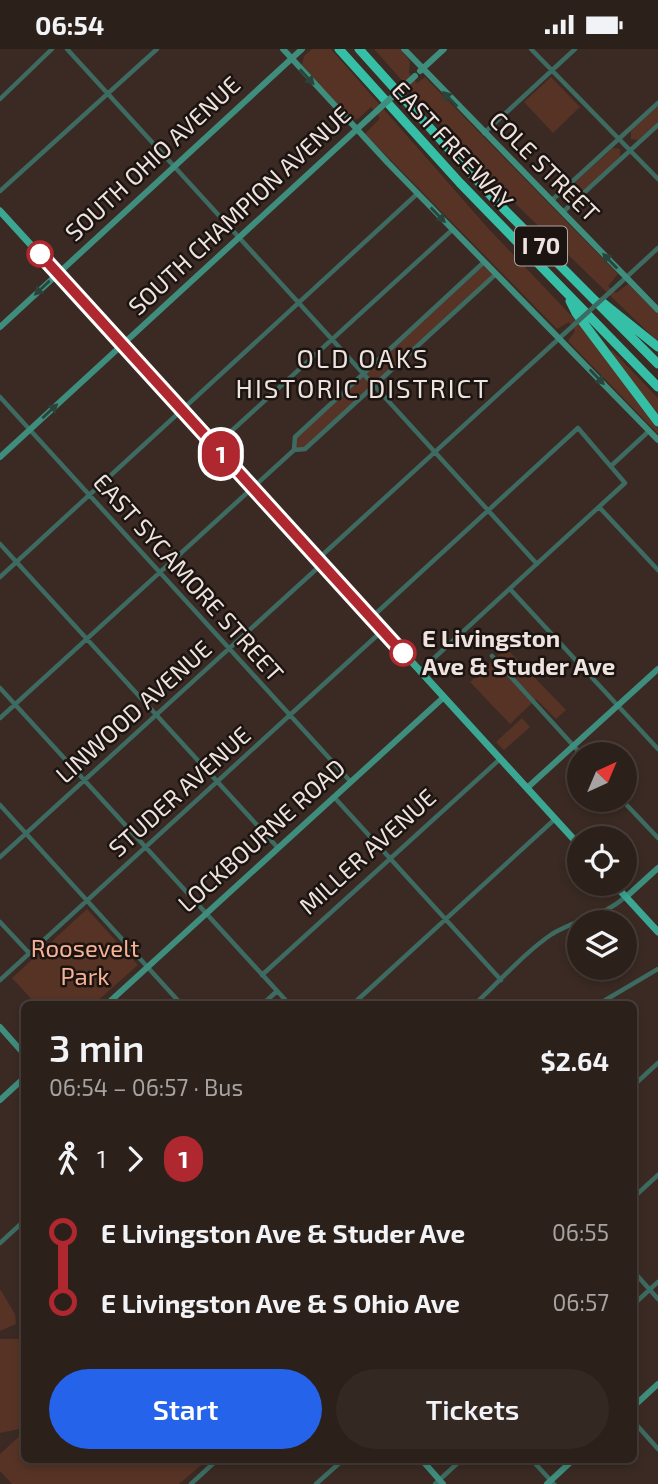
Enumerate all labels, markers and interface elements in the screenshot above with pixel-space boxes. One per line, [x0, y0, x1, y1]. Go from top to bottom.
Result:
text: 06:54 [35, 9, 104, 40]
one-way arrow [299, 68, 315, 85]
street label: SOUTH OHIO AVENUE [59, 69, 245, 246]
street label: EAST FREEWAY [386, 75, 520, 215]
one-way arrow [443, 91, 459, 108]
street label: SOUTH CHAMPION AVENUE [122, 99, 356, 320]
street label: COLE STREET [484, 105, 606, 227]
one-way arrow [429, 206, 446, 223]
road number: I 70 [515, 227, 567, 265]
unlabelled marker [27, 241, 53, 267]
one-way arrow [603, 253, 619, 270]
one-way arrow [34, 279, 51, 295]
district label: OLD OAKS HISTORIC DISTRICT [236, 342, 490, 403]
one-way arrow [588, 368, 604, 385]
one-way arrow [41, 403, 59, 419]
line badge: 1 [198, 431, 244, 477]
text: 1 [216, 439, 226, 468]
street label: EAST SYCAMORE STREET [88, 467, 290, 687]
place label: E Livingston Ave & Studer Ave [422, 623, 615, 680]
street label: LINWOOD AVENUE [49, 633, 217, 788]
marker: E Livingston Ave & Studer Ave [390, 640, 416, 666]
street label: STUDER AVENUE [102, 720, 256, 862]
north arrow [567, 742, 637, 812]
map controls [567, 742, 637, 980]
street label: LOCKBOURNE ROAD [171, 752, 351, 918]
street label: MILLER AVENUE [293, 782, 441, 920]
button: locate [567, 826, 637, 896]
button: layers [567, 910, 637, 980]
park label: Roosevelt Park [31, 933, 139, 990]
text: 3 min [49, 1024, 145, 1070]
text: $2.64 [541, 1045, 609, 1076]
text: 06:54 – 06:57 · Bus [49, 1073, 243, 1101]
icon: walk [49, 1140, 87, 1178]
icon: forward [116, 1140, 154, 1178]
text: 1 [178, 1144, 189, 1173]
text: 1 [97, 1145, 106, 1173]
text: E Livingston Ave & Studer Ave [101, 1217, 465, 1248]
text: 06:55 [552, 1218, 609, 1246]
text: E Livingston Ave & S Ohio Ave [101, 1287, 460, 1318]
text: 06:57 [552, 1288, 609, 1316]
button: Start [49, 1369, 322, 1449]
button: Tickets [336, 1369, 609, 1449]

